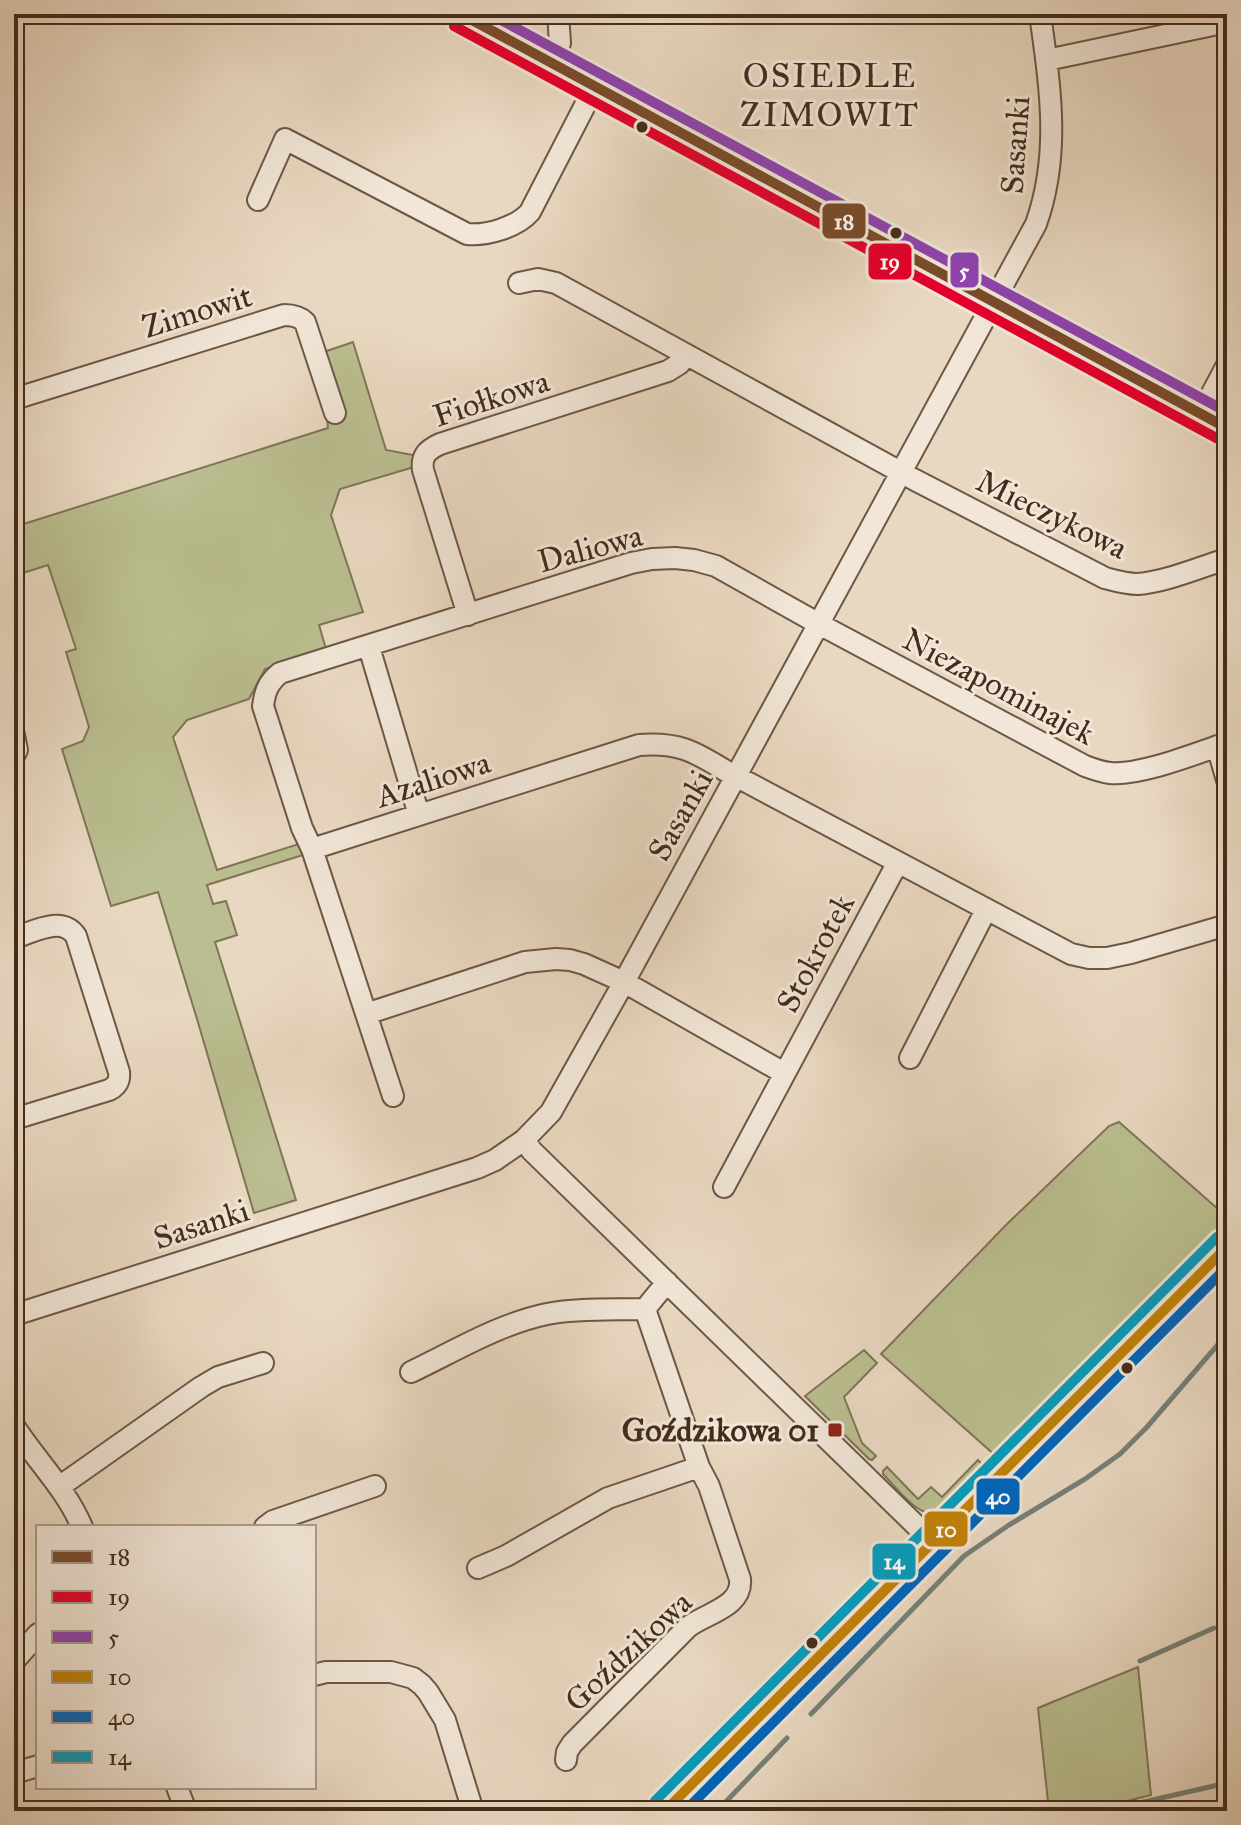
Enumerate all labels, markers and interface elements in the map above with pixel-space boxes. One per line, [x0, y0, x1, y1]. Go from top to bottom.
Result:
district label: OSIEDLE ZIMOWIT [740, 55, 920, 135]
street label: Sasanki [993, 95, 1038, 195]
unlabelled marker [634, 119, 650, 135]
line badge: 18 [821, 202, 867, 240]
text: 18 [834, 208, 854, 235]
unlabelled marker [888, 225, 904, 241]
line badge: 19 [867, 242, 913, 281]
text: 19 [880, 248, 900, 275]
line badge: 5 [949, 251, 980, 289]
text: 5 [959, 257, 970, 284]
street label: Zimowit [138, 276, 257, 347]
street label: Fiołkowa [428, 361, 555, 435]
street label: Mieczykowa [970, 461, 1134, 568]
street label: Daliowa [534, 516, 647, 581]
street label: Niezapominajek [896, 619, 1102, 753]
street label: Azaliowa [369, 743, 496, 817]
street label: Sasanki [640, 763, 721, 868]
street label: Stokrotek [768, 887, 863, 1019]
street label: Sasanki [148, 1191, 254, 1258]
unlabelled marker [1119, 1360, 1135, 1376]
place label: Goździkowa 01 [622, 1411, 819, 1450]
marker: Goździkowa 01 [826, 1421, 844, 1439]
line badge: 40 [975, 1477, 1021, 1516]
text: 40 [985, 1483, 1011, 1510]
line badge: 10 [923, 1510, 969, 1548]
text: 10 [935, 1516, 957, 1543]
legend [36, 1525, 316, 1789]
text: 18 [108, 1542, 130, 1572]
line badge: 14 [871, 1542, 917, 1581]
text: 14 [884, 1548, 906, 1575]
text: 19 [108, 1582, 130, 1612]
street label: Goździkowa [557, 1582, 700, 1720]
text: 5 [108, 1622, 119, 1652]
unlabelled marker [804, 1635, 820, 1651]
text: 10 [108, 1662, 131, 1692]
text: 40 [108, 1702, 135, 1732]
text: 14 [108, 1742, 131, 1772]

